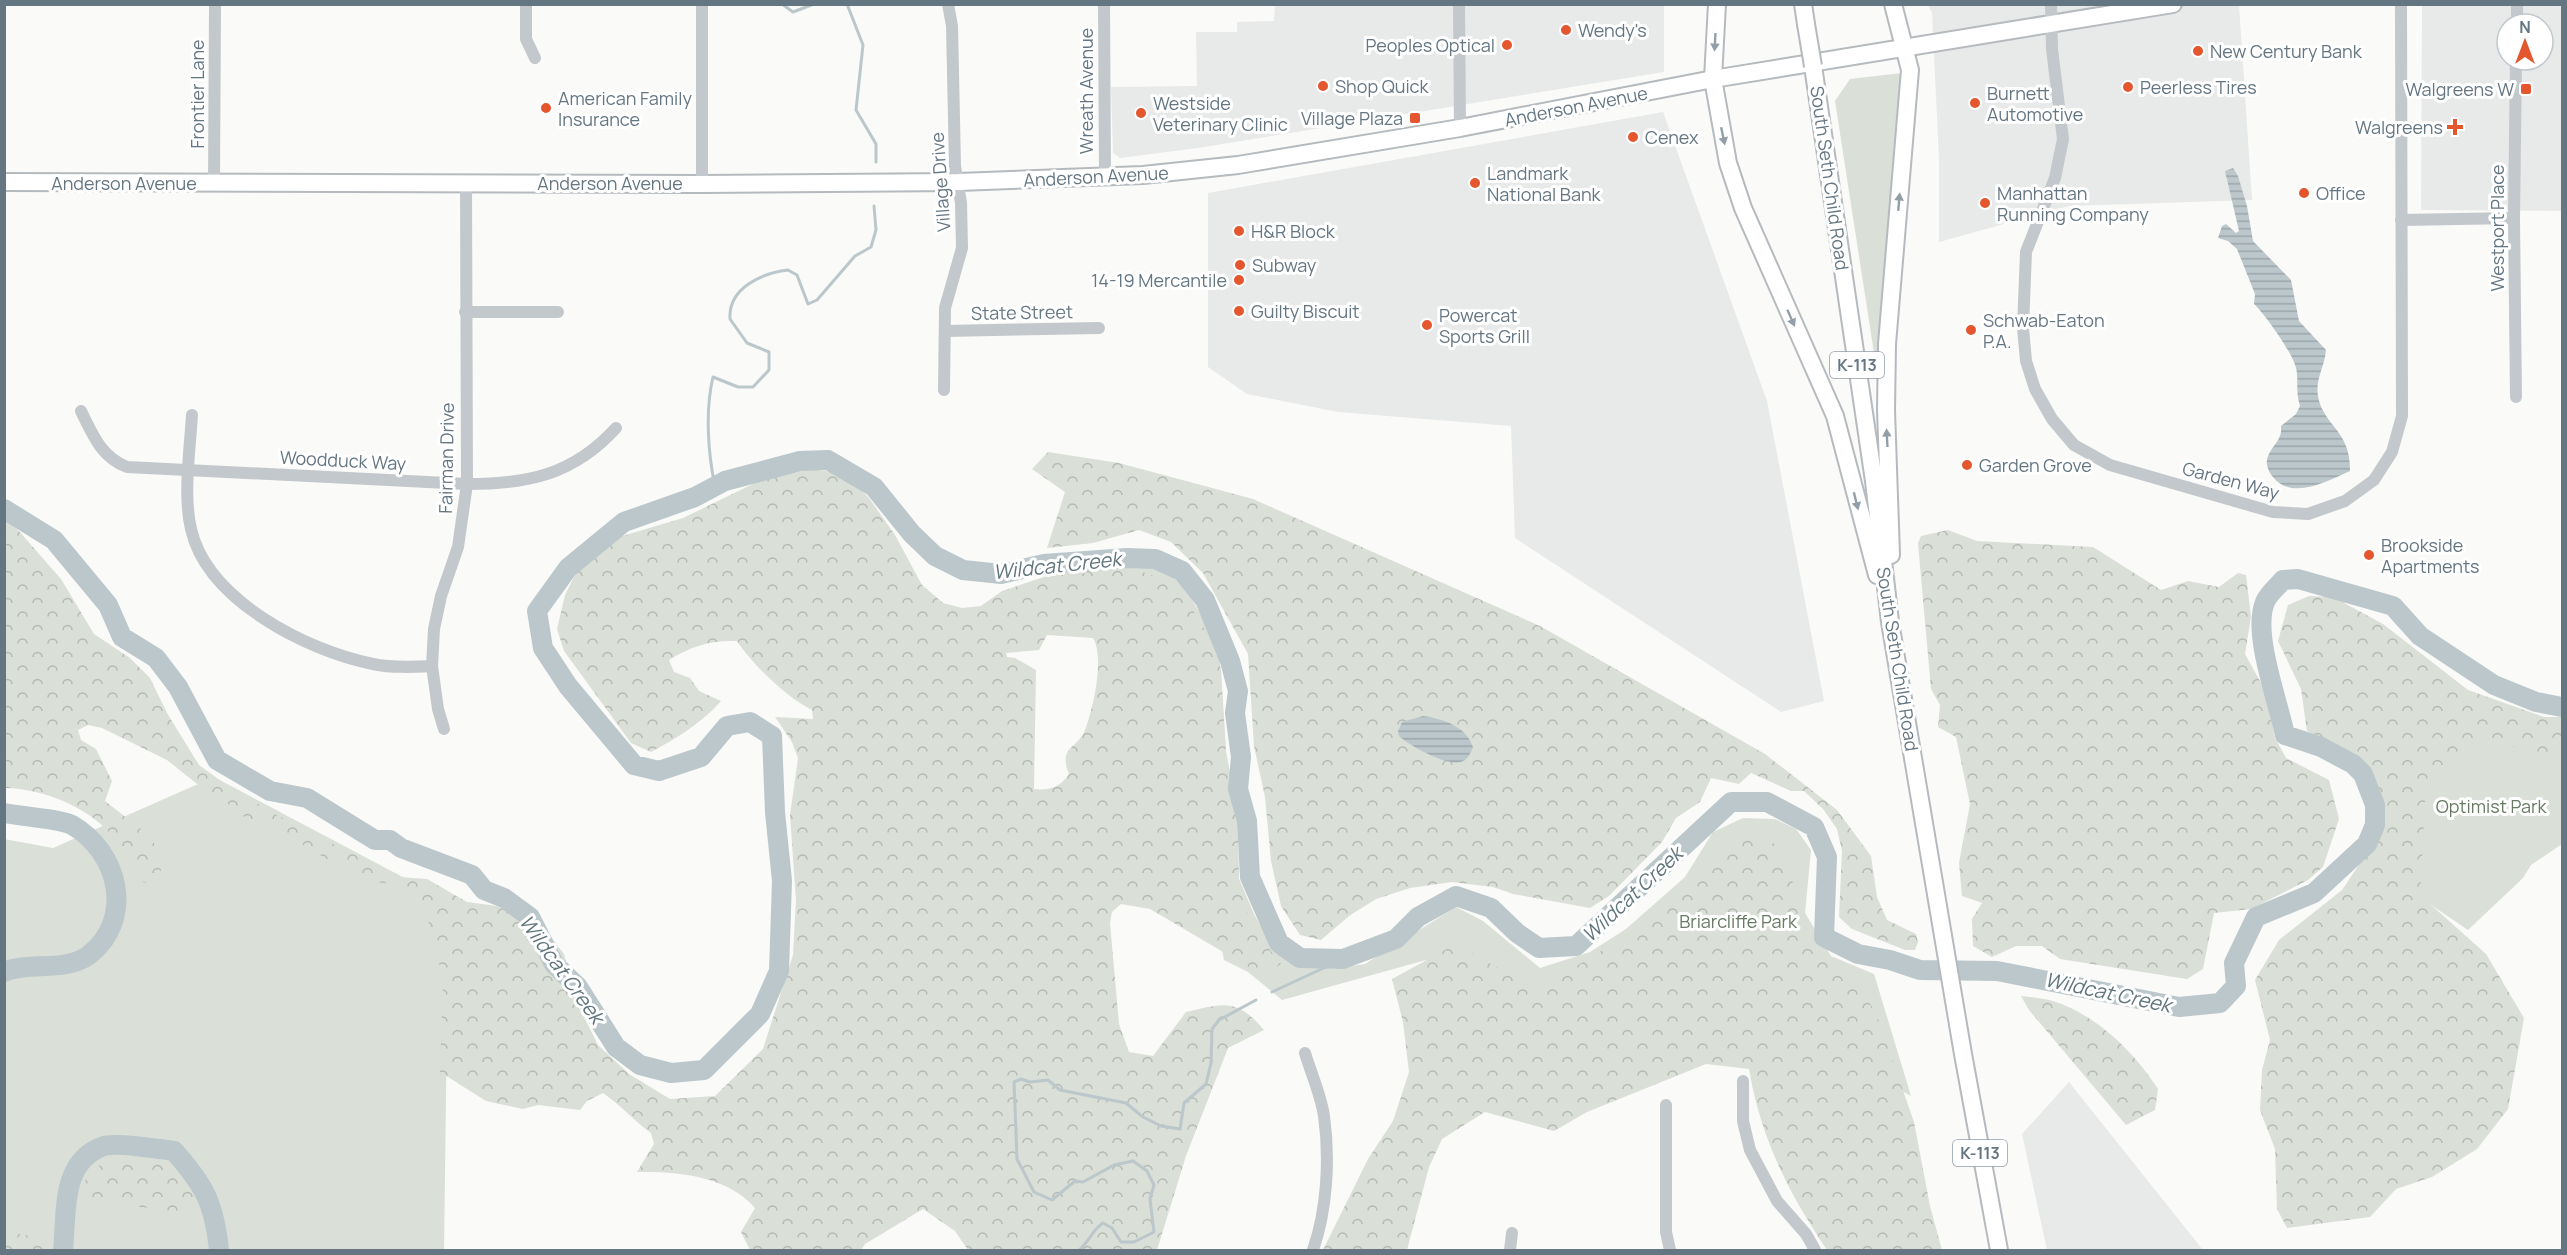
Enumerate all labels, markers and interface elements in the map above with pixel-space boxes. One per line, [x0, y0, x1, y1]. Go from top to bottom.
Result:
north arrow [2495, 12, 2555, 72]
text: N [2519, 16, 2531, 38]
place label: Wendy's [1578, 18, 1647, 42]
marker: Wendy's [1559, 23, 1573, 37]
street label: Wreath Avenue [1074, 28, 1098, 154]
one-way arrow [1710, 32, 1720, 51]
place label: Peoples Optical [1365, 33, 1495, 57]
marker: Peoples Optical [1500, 38, 1514, 52]
street label: Frontier Lane [185, 39, 209, 149]
place label: New Century Bank [2210, 39, 2363, 63]
marker: New Century Bank [2191, 44, 2205, 58]
place label: Shop Quick [1335, 74, 1430, 98]
place label: Peerless Tires [2140, 75, 2257, 99]
place label: Walgreens W [2405, 77, 2514, 101]
marker: Shop Quick [1316, 79, 1330, 93]
street label: Anderson Avenue [1502, 80, 1650, 132]
marker: Peerless Tires [2121, 80, 2135, 94]
place label: Burnett Automotive [1987, 81, 2083, 126]
marker: Walgreens W [2519, 82, 2533, 96]
street label: South Seth Child Road [1805, 84, 1855, 272]
place label: American Family Insurance [558, 86, 692, 131]
place label: Westside Veterinary Clinic [1153, 91, 1288, 136]
marker: Burnett Automotive [1968, 96, 1982, 110]
marker: American Family Insurance [539, 101, 553, 115]
marker: Westside Veterinary Clinic [1134, 106, 1148, 120]
place label: Village Plaza [1301, 106, 1403, 130]
marker: Village Plaza [1408, 111, 1422, 125]
place label: Walgreens [2355, 115, 2443, 139]
marker: Walgreens [2448, 120, 2462, 134]
place label: Cenex [1645, 125, 1699, 149]
one-way arrow [1718, 127, 1728, 145]
marker: Cenex [1626, 130, 1640, 144]
street label: Village Drive [925, 131, 955, 233]
street label: Anderson Avenue [1023, 160, 1169, 192]
place label: Landmark National Bank [1487, 161, 1602, 206]
street label: Westport Place [2485, 165, 2509, 291]
street label: Anderson Avenue [51, 171, 197, 195]
street label: Anderson Avenue [537, 171, 683, 195]
marker: Landmark National Bank [1468, 176, 1482, 190]
place label: Manhattan Running Company [1997, 181, 2149, 226]
place label: Office [2316, 181, 2366, 205]
marker: Office [2297, 186, 2311, 200]
one-way arrow [1894, 193, 1903, 212]
marker: Manhattan Running Company [1978, 196, 1992, 210]
place label: H&R Block [1251, 219, 1336, 243]
marker: H&R Block [1232, 224, 1246, 238]
place label: Subway [1252, 253, 1317, 277]
marker: Subway [1233, 258, 1247, 272]
place label: 14-19 Mercantile [1091, 268, 1227, 292]
marker: 14-19 Mercantile [1232, 273, 1246, 287]
street label: State Street [971, 299, 1073, 325]
place label: Guilty Biscuit [1251, 299, 1360, 323]
place label: Powercat Sports Grill [1439, 303, 1530, 348]
marker: Guilty Biscuit [1232, 304, 1246, 318]
place label: Schwab-Eaton P.A. [1983, 308, 2105, 353]
one-way arrow [1787, 309, 1797, 327]
marker: Powercat Sports Grill [1420, 318, 1434, 332]
marker: Schwab-Eaton P.A. [1964, 323, 1978, 337]
road number: K-113 [1830, 352, 1884, 378]
street label: Fairman Drive [433, 402, 459, 514]
one-way arrow [1883, 428, 1892, 447]
street label: Woodduck Way [279, 445, 407, 475]
place label: Garden Grove [1979, 453, 2092, 477]
street label: Garden Way [2180, 456, 2282, 505]
marker: Garden Grove [1960, 458, 1974, 472]
one-way arrow [1851, 492, 1861, 510]
place label: Brookside Apartments [2381, 533, 2480, 578]
water label: Wildcat Creek [992, 545, 1125, 585]
marker: Brookside Apartments [2362, 548, 2376, 562]
street label: South Seth Child Road [1872, 565, 1924, 753]
park label: Optimist Park [2436, 794, 2547, 818]
water label: Wildcat Creek [1576, 838, 1690, 948]
water label: Wildcat Creek [513, 909, 612, 1031]
park label: Briarcliffe Park [1679, 909, 1798, 933]
water label: Wildcat Creek [2042, 965, 2177, 1019]
road number: K-113 [1953, 1140, 2007, 1166]

